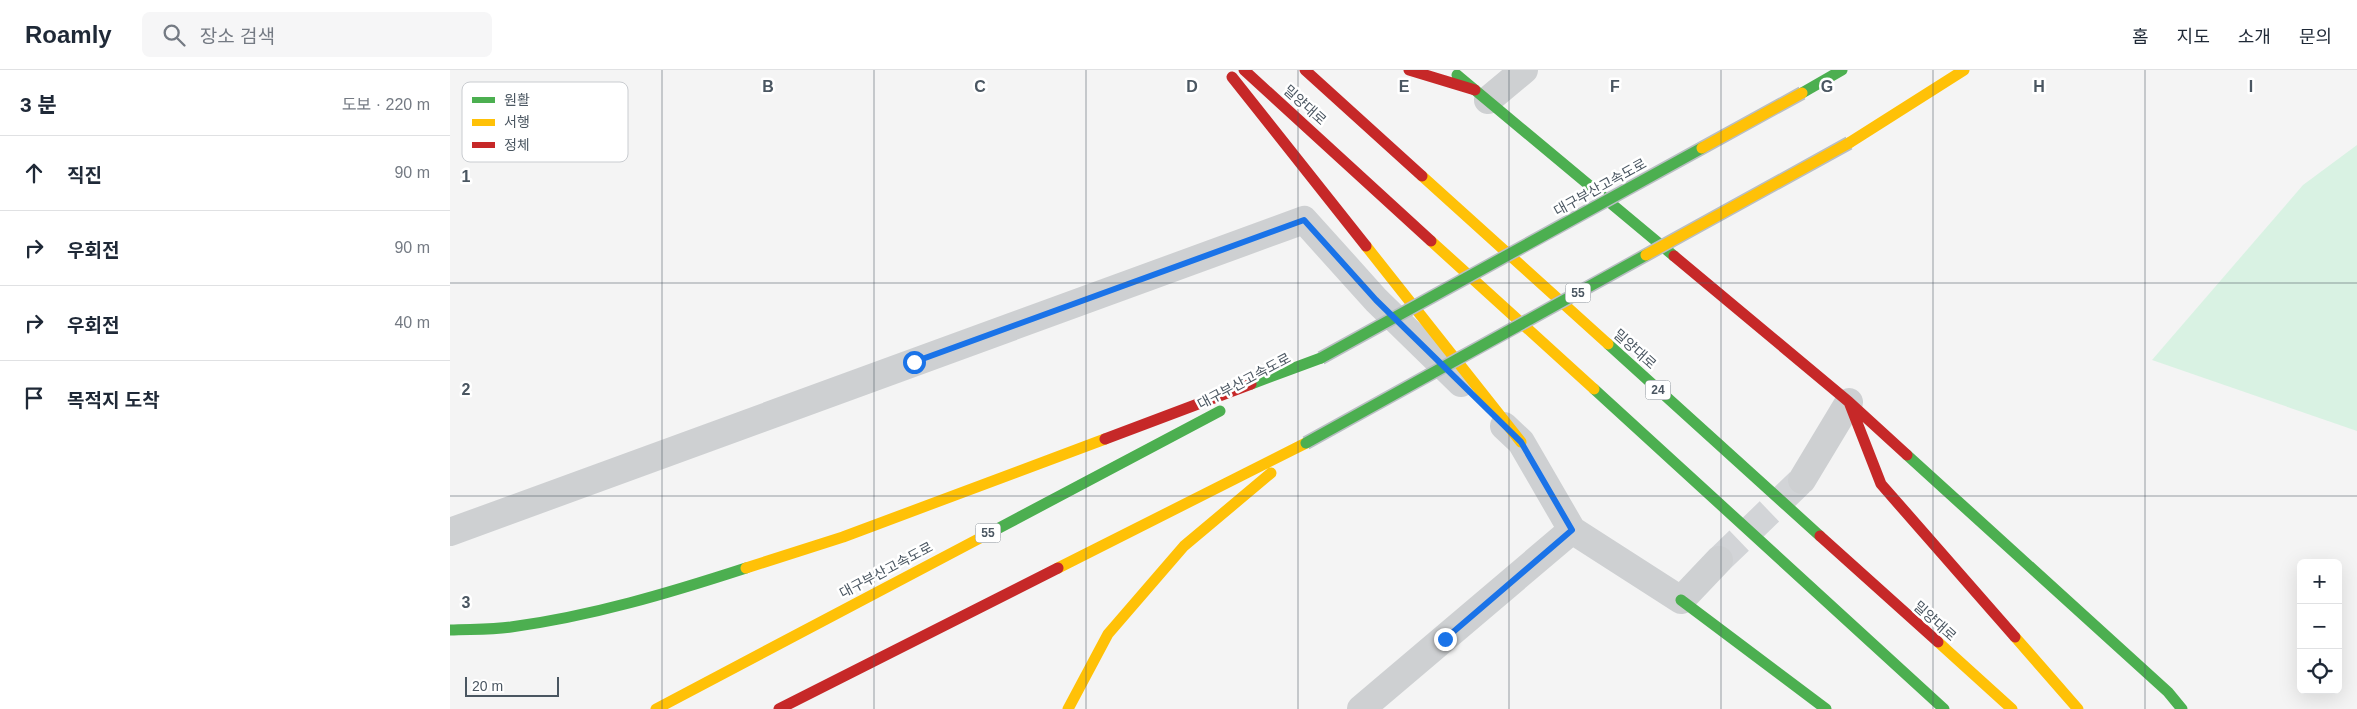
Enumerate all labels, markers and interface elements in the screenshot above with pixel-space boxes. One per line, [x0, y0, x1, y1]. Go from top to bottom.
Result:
search box [142, 12, 492, 57]
text: Roamly [25, 21, 112, 48]
icon: search [160, 21, 188, 49]
text: 장소 검색 [200, 26, 275, 47]
text: 홈 [2132, 27, 2149, 47]
text: 지도 [2177, 27, 2210, 47]
text: 소개 [2238, 27, 2271, 47]
text: 문의 [2299, 27, 2332, 47]
text: B [762, 78, 774, 95]
text: C [974, 78, 986, 95]
text: D [1186, 78, 1198, 95]
text: E [1399, 78, 1410, 95]
text: F [1610, 78, 1620, 95]
text: G [1821, 78, 1833, 95]
text: H [2033, 78, 2045, 95]
text: I [2249, 78, 2253, 95]
legend [462, 82, 628, 162]
street label: 밀양대로 [1280, 82, 1330, 128]
text: 원활 [504, 92, 530, 108]
text: 3 분 [20, 93, 57, 116]
text: 도보 · 220 m [342, 96, 430, 113]
text: 서행 [504, 114, 530, 130]
text: 정체 [504, 137, 530, 153]
street label: 대구부산고속도로 [1551, 155, 1649, 219]
icon: ahead [20, 159, 48, 187]
text: 90 m [394, 164, 430, 181]
text: 직진 [67, 165, 102, 186]
text: 1 [462, 168, 471, 185]
icon: right [20, 234, 48, 262]
text: 90 m [394, 239, 430, 256]
text: 우회전 [67, 240, 119, 261]
road number: 55 [1566, 284, 1590, 302]
icon: right [20, 309, 48, 337]
text: 40 m [394, 314, 430, 331]
text: 우회전 [67, 315, 119, 336]
street label: 밀양대로 [1610, 326, 1660, 372]
street label: 대구부산고속도로 [1195, 350, 1293, 412]
route start [903, 351, 926, 374]
road number: 24 [1646, 380, 1670, 400]
text: 2 [462, 381, 471, 398]
icon: arrive [20, 384, 48, 412]
text: 목적지 도착 [67, 390, 160, 411]
road number: 55 [976, 523, 1000, 542]
street label: 대구부산고속도로 [837, 539, 935, 601]
map controls [2297, 559, 2342, 694]
button: + [2297, 559, 2342, 604]
text: 3 [462, 594, 471, 611]
street label: 밀양대로 [1910, 598, 1960, 644]
button: − [2297, 604, 2342, 649]
route end [1434, 628, 1457, 651]
button: locate [2297, 649, 2342, 694]
scale bar [465, 674, 559, 697]
text: 20 m [472, 678, 503, 694]

